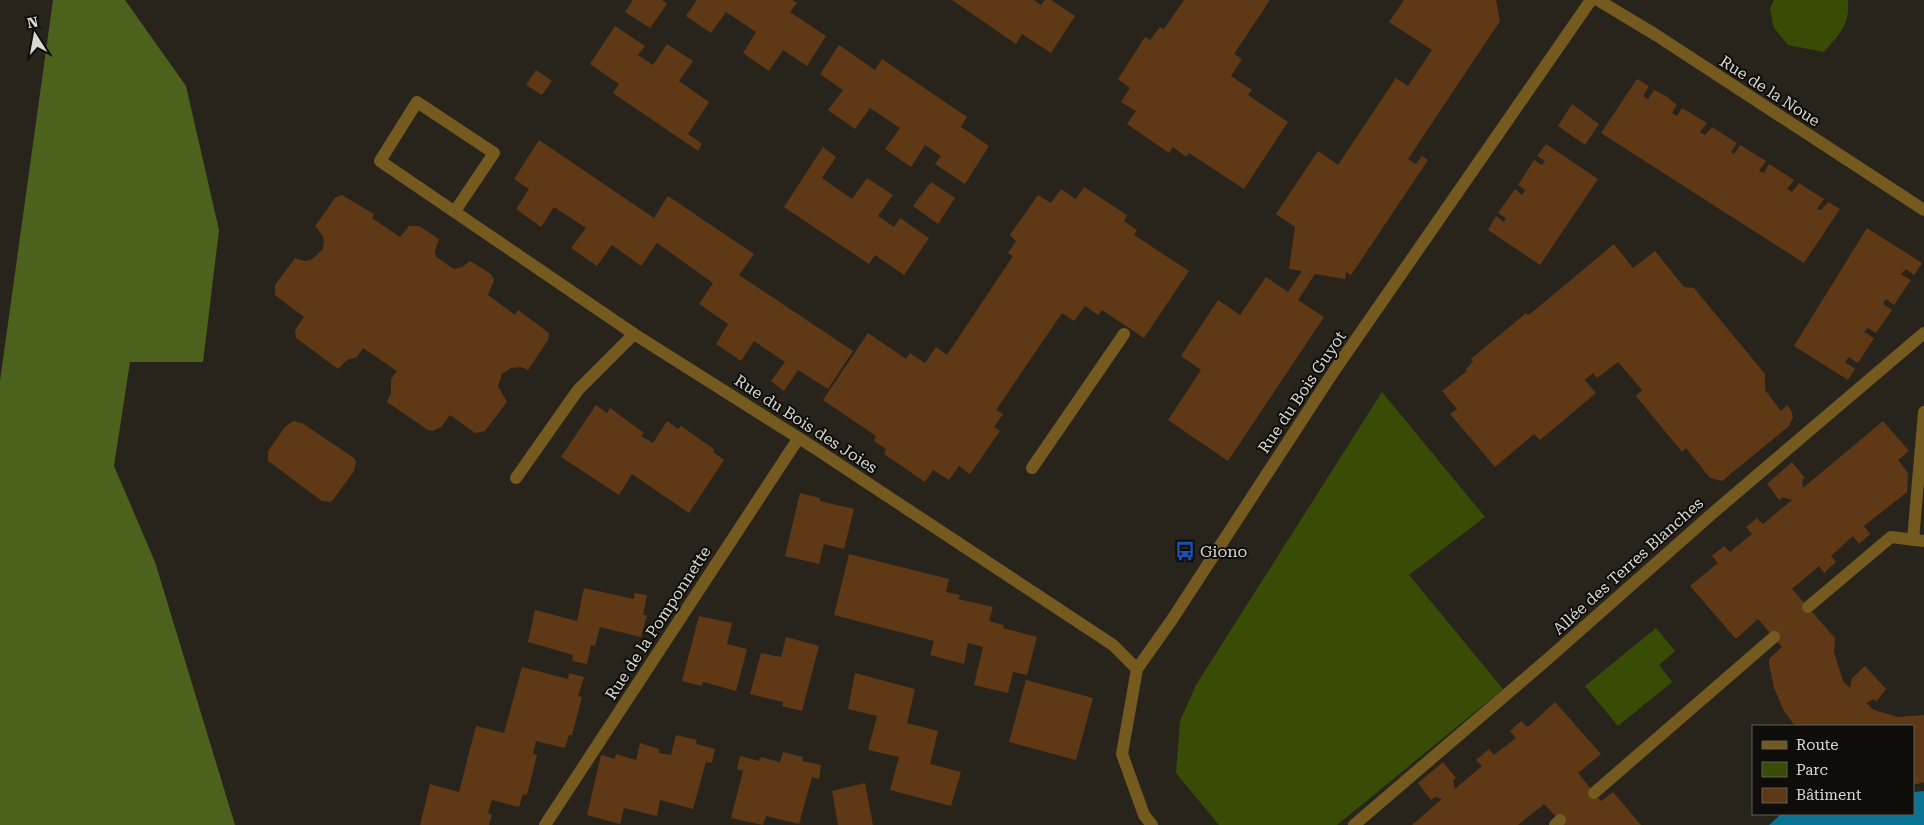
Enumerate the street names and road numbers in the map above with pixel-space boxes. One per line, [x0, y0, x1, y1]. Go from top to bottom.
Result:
street label: Rue de la Noue [1716, 52, 1824, 131]
street label: Rue du Bois Guyot [1254, 327, 1350, 457]
street label: Rue du Bois des Joies [731, 371, 881, 477]
street label: Allée des Terres Blanches [1549, 493, 1707, 639]
street label: Rue de la Pomponnette [601, 543, 715, 703]

